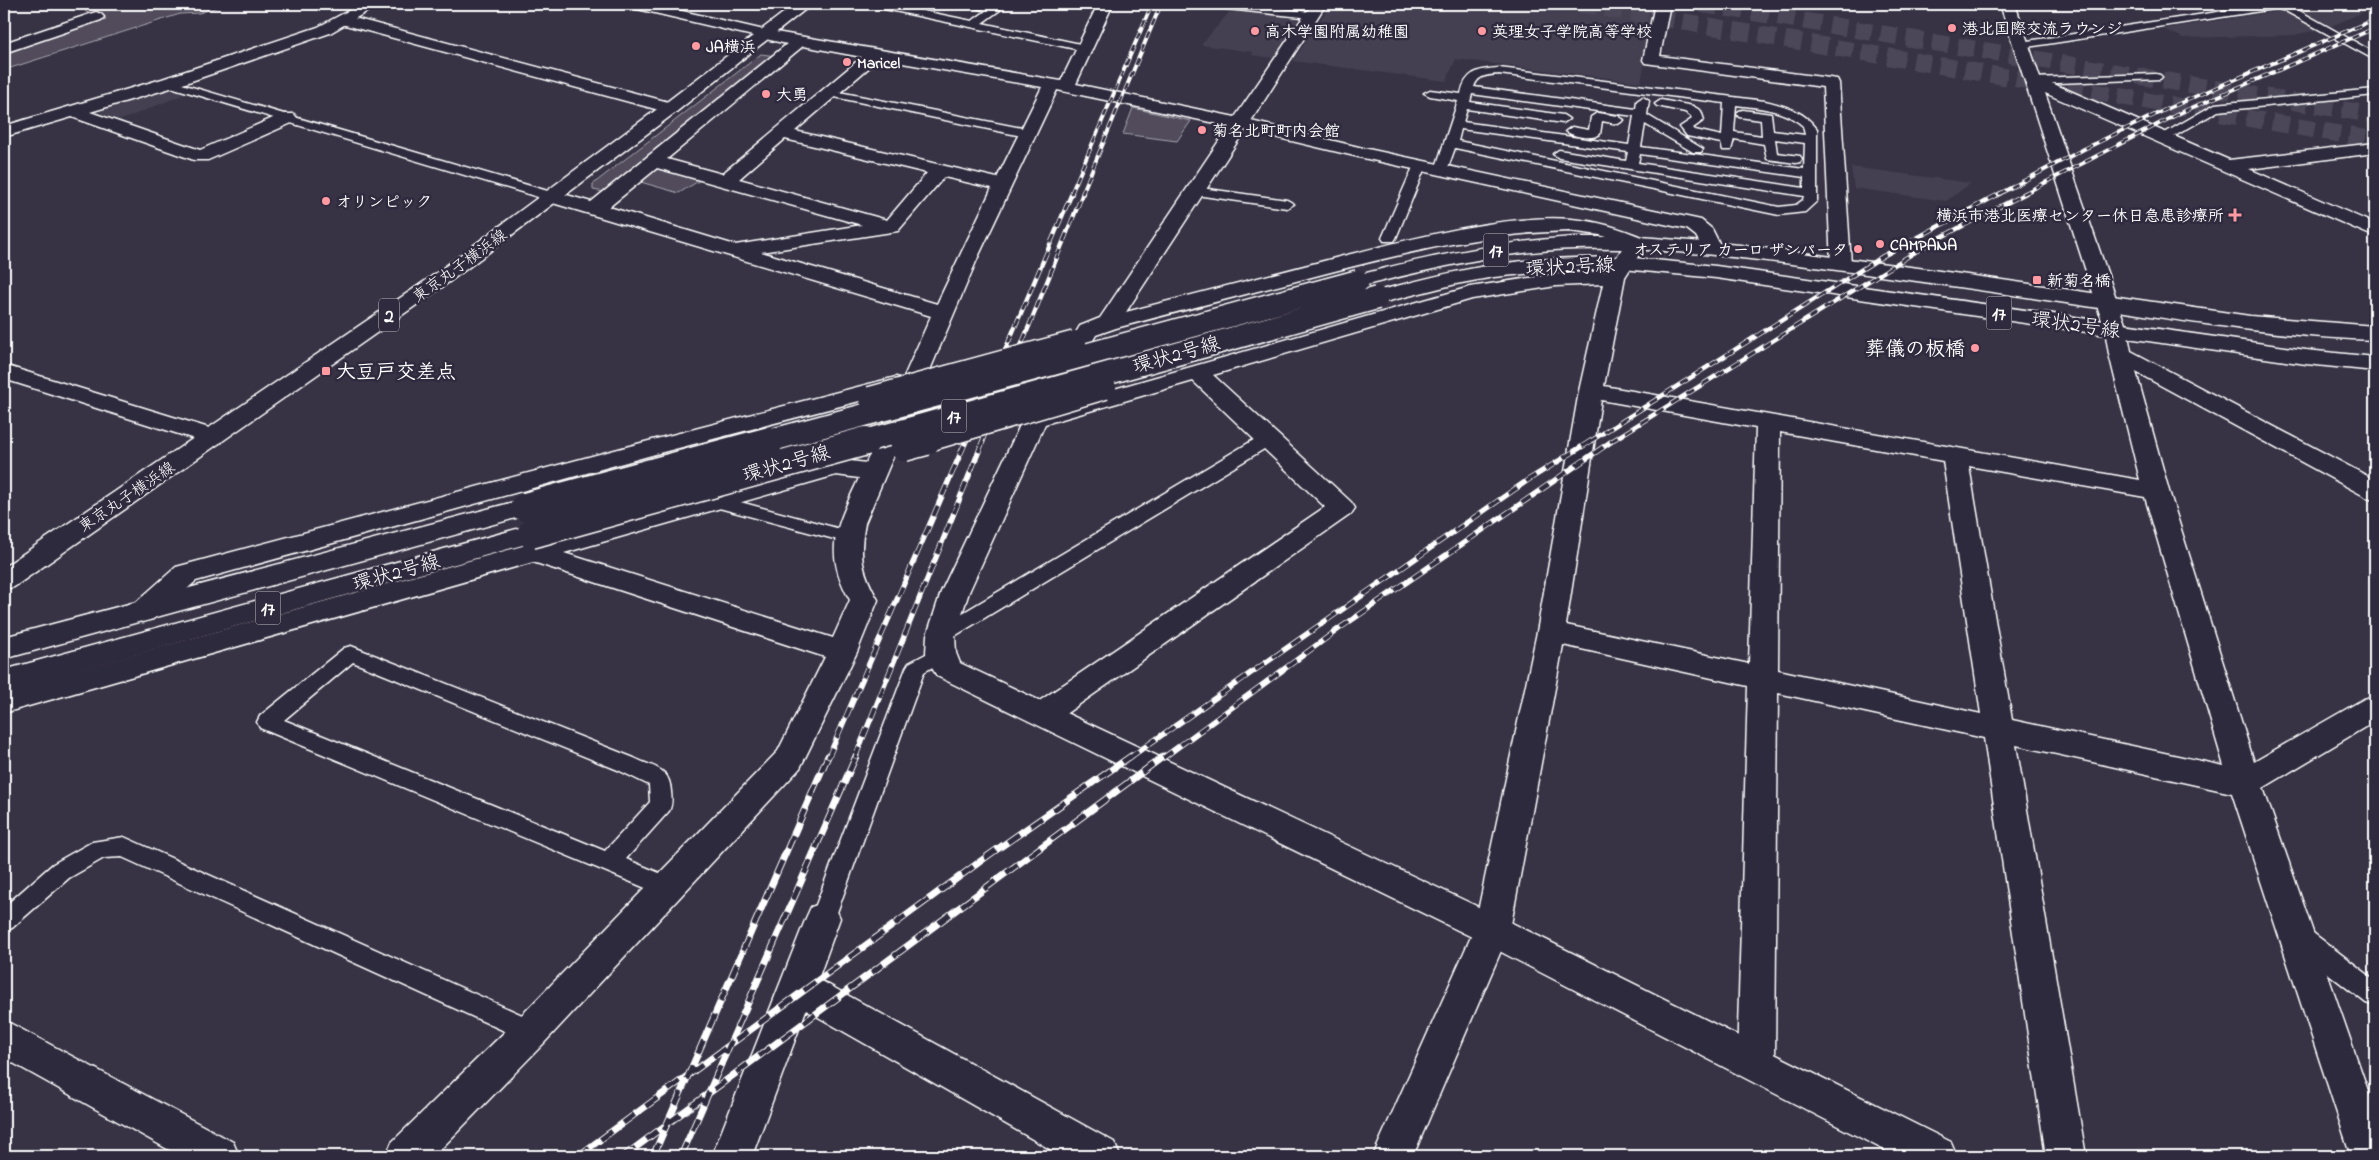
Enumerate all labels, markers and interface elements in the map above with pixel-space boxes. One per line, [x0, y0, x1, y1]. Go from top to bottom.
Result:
place label: 港北国際交流ラウンジ [1962, 18, 2122, 42]
place label: 高木学園附属幼稚園 [1265, 21, 1409, 45]
place label: 英理女子学院高等学校 [1492, 21, 1652, 45]
marker: 港北国際交流ラウンジ [1946, 22, 1958, 34]
marker: 高木学園附属幼稚園 [1249, 25, 1261, 37]
marker: 英理女子学院高等学校 [1476, 25, 1488, 37]
place label: JA横浜 [706, 36, 756, 60]
marker: JA横浜 [690, 40, 702, 52]
place label: Maricel [857, 52, 900, 76]
marker: Maricel [841, 56, 853, 68]
place label: 大勇 [776, 84, 808, 108]
marker: 大勇 [760, 88, 772, 100]
place label: 菊名北町町内会館 [1212, 120, 1340, 144]
marker: 菊名北町町内会館 [1196, 124, 1208, 136]
place label: オリンピック [336, 191, 432, 215]
marker: オリンピック [320, 195, 332, 207]
place label: 横浜市港北医療センター休日急患診療所 [1936, 205, 2224, 229]
marker: 横浜市港北医療センター休日急患診療所 [2228, 208, 2242, 222]
street label: 東京丸子横浜線 [408, 224, 513, 309]
road number: 17 [1484, 234, 1508, 266]
place label: CAMPANA [1890, 234, 1957, 258]
marker: CAMPANA [1874, 238, 1886, 250]
place label: オステリア カーロ ザンパータ [1633, 239, 1848, 263]
marker: オステリア カーロ ザンパータ [1852, 243, 1864, 255]
street label: 環状2号線 [1524, 252, 1616, 285]
place label: 新菊名橋 [2047, 270, 2111, 294]
marker: 新菊名橋 [2031, 274, 2043, 286]
road number: 17 [1986, 296, 2012, 330]
road number: 2 [379, 298, 399, 332]
street label: 環状2号線 [2029, 306, 2122, 347]
street label: 環状2号線 [1129, 330, 1224, 383]
place label: 葬儀の板橋 [1865, 336, 1965, 365]
marker: 葬儀の板橋 [1969, 342, 1981, 354]
place label: 大豆戸交差点 [336, 359, 456, 388]
marker: 大豆戸交差点 [320, 365, 332, 377]
road number: 17 [942, 400, 966, 432]
street label: 環状2号線 [739, 439, 834, 492]
street label: 東京丸子横浜線 [74, 456, 180, 539]
street label: 環状2号線 [349, 548, 444, 601]
road number: 17 [256, 592, 280, 624]

